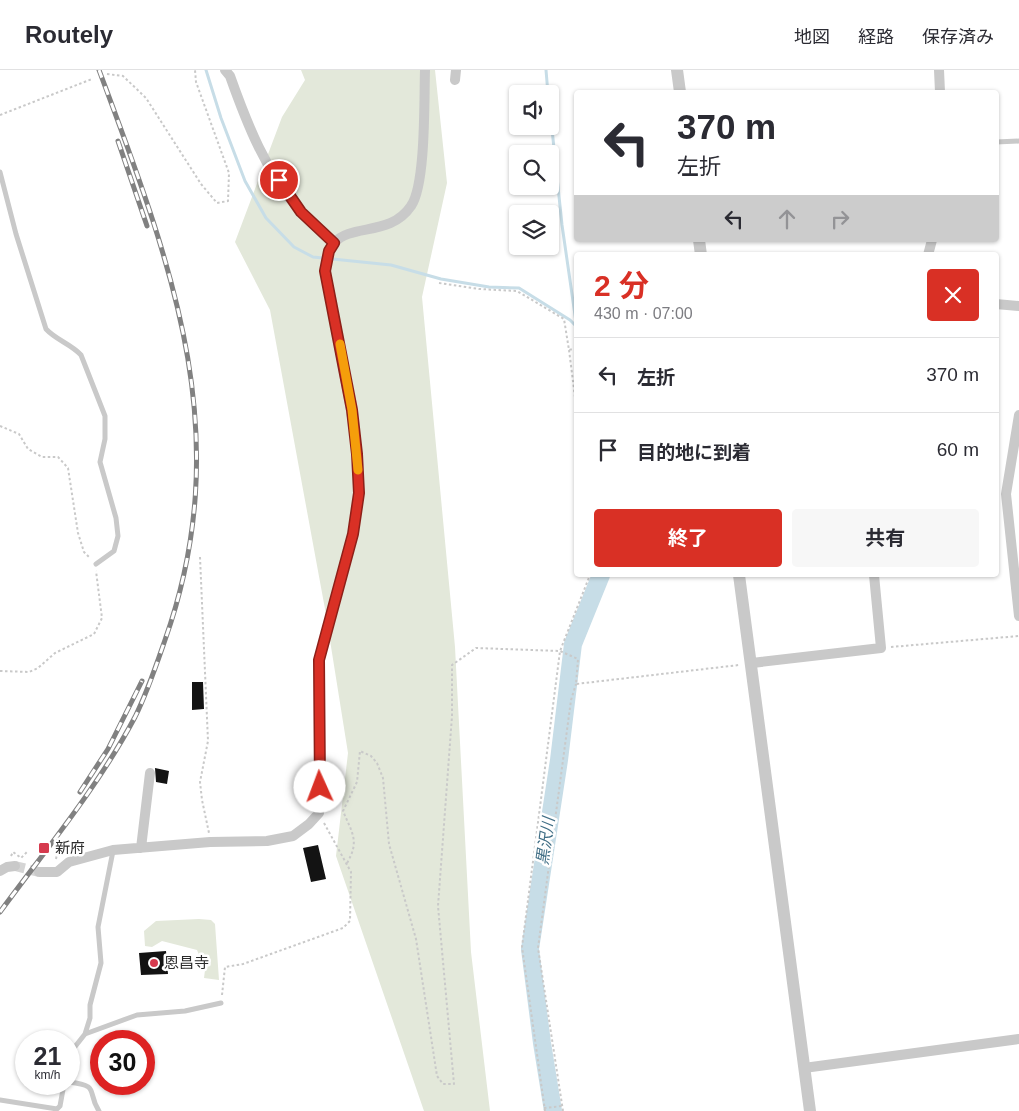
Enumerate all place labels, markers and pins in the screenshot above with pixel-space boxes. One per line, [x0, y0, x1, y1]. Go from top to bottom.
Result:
pin [258, 159, 300, 201]
place label: 新府 [55, 839, 85, 856]
marker: 新府 [37, 841, 51, 855]
place label: 恩昌寺 [164, 954, 209, 971]
marker: 恩昌寺 [148, 957, 160, 969]

